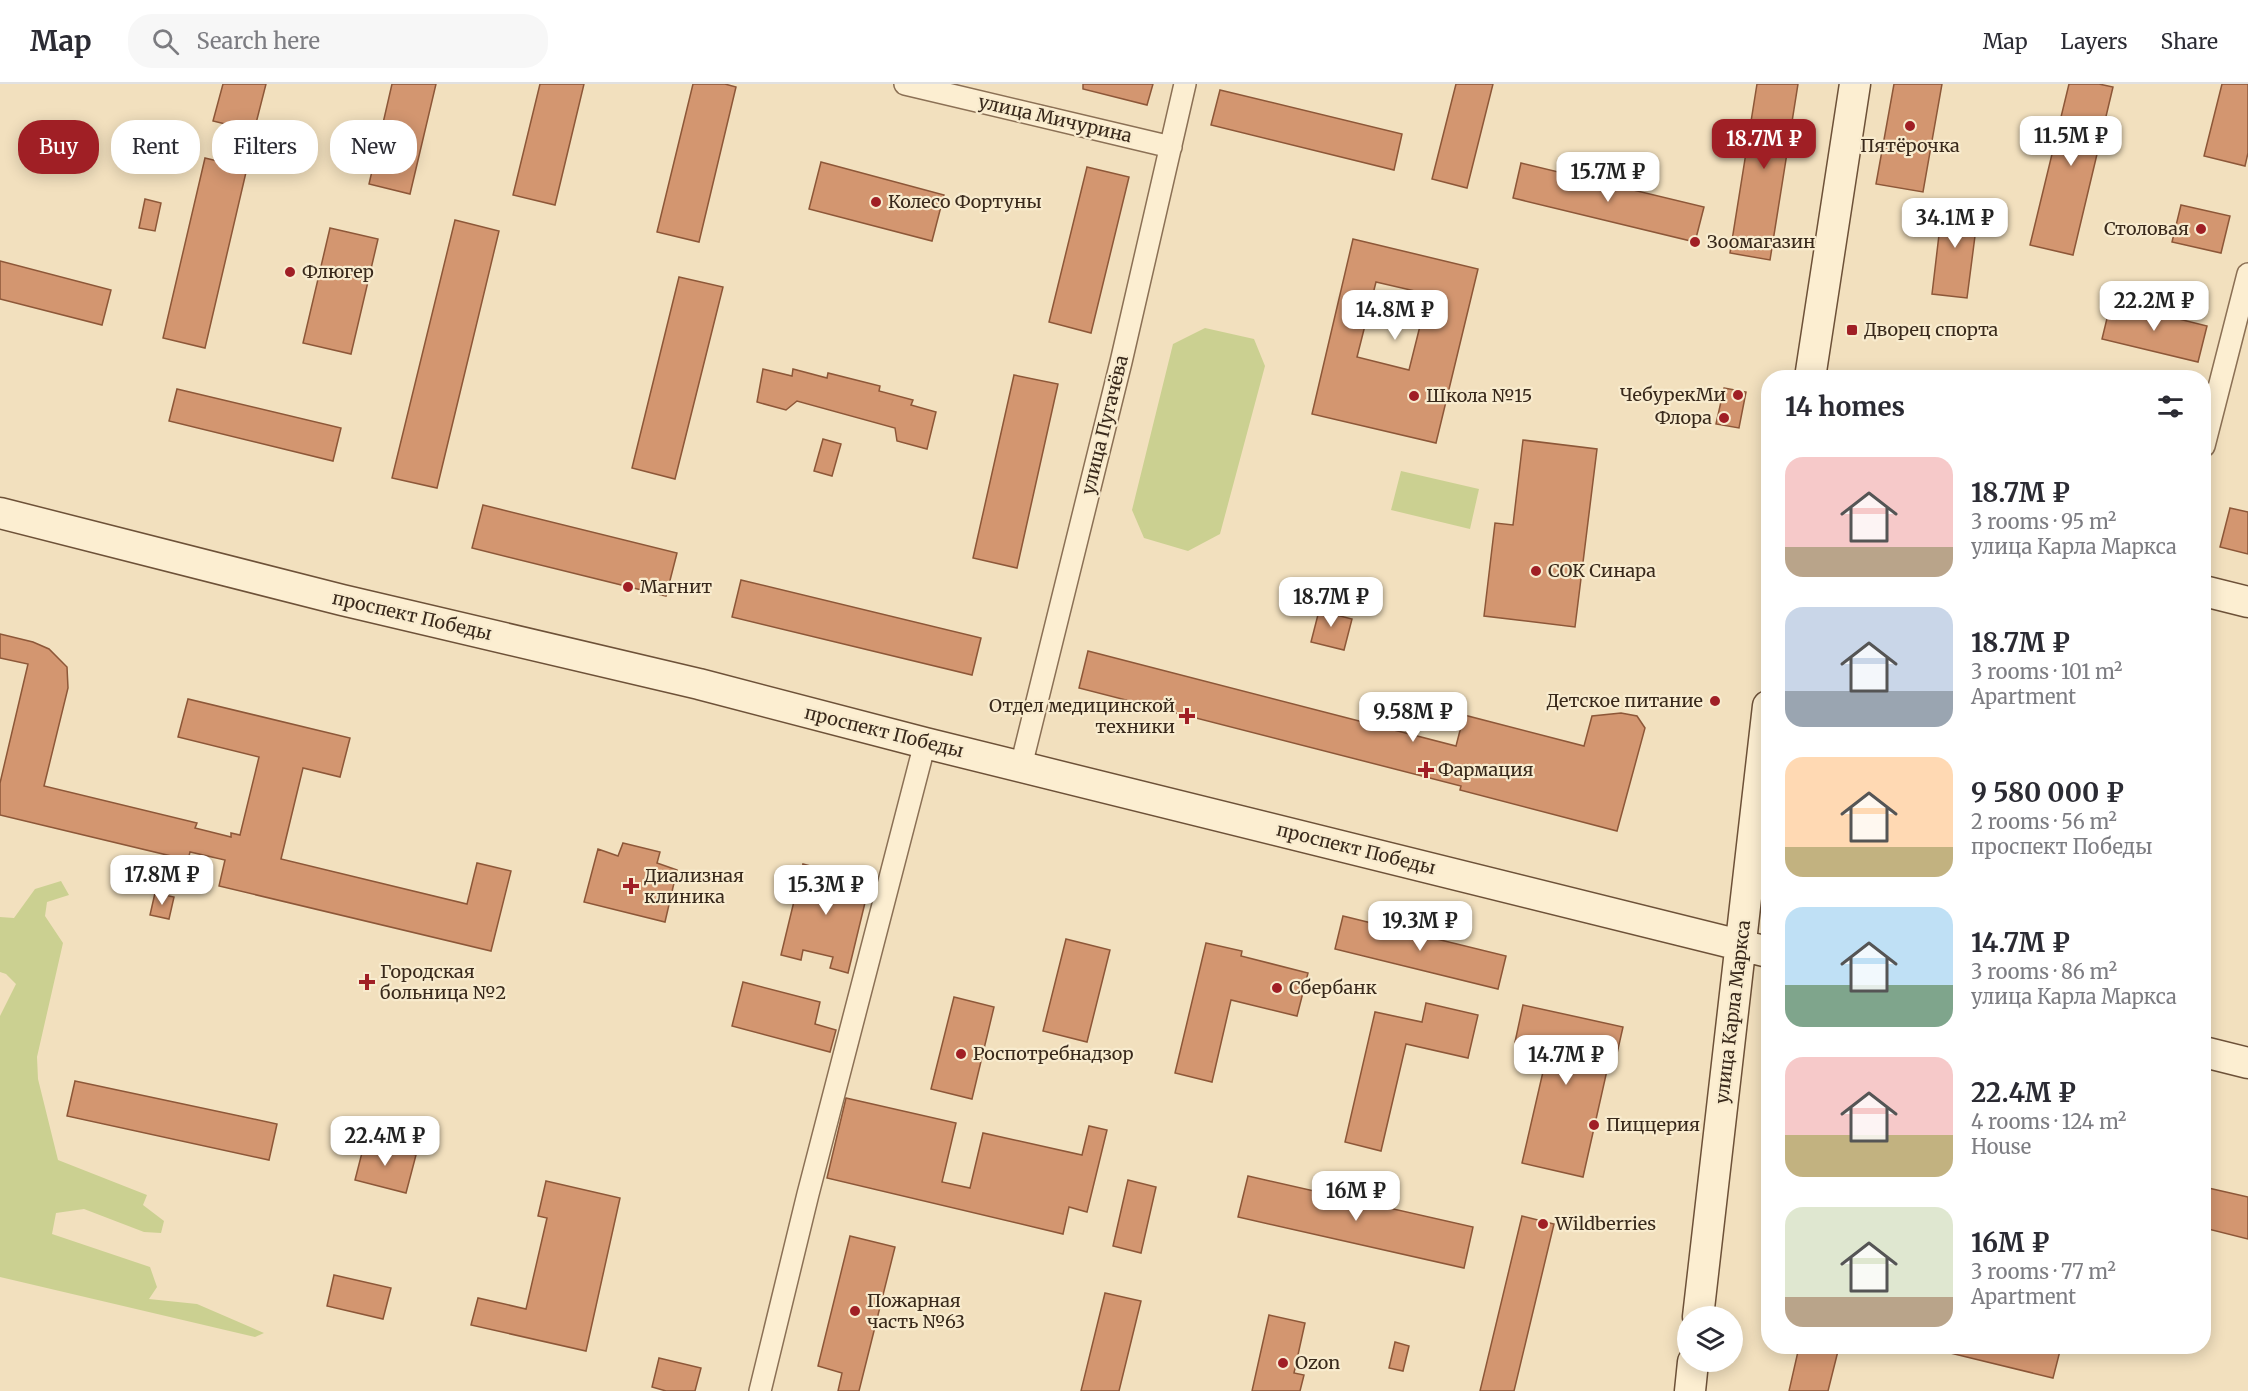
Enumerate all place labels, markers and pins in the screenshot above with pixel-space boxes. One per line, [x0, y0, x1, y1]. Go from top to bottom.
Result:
pin: 11.5M ₽ [2016, 116, 2126, 167]
pin: 18.7M ₽ [1709, 119, 1819, 170]
marker: Пятёрочка [1903, 119, 1917, 133]
place label: Пятёрочка [1860, 134, 1960, 157]
pin: 15.7M ₽ [1553, 152, 1663, 203]
place label: Колесо Фортуны [888, 190, 1042, 213]
marker: Колесо Фортуны [869, 195, 883, 209]
pin: 34.1M ₽ [1900, 198, 2010, 249]
place label: Столовая [2104, 217, 2189, 240]
marker: Столовая [2194, 222, 2208, 236]
place label: Зоомагазин [1707, 230, 1816, 253]
marker: Зоомагазин [1688, 235, 1702, 249]
place label: Флюгер [302, 260, 374, 283]
marker: Флюгер [283, 265, 297, 279]
pin: 22.2M ₽ [2099, 281, 2209, 332]
pin: 14.8M ₽ [1340, 290, 1450, 341]
place label: Дворец спорта [1864, 318, 1999, 341]
marker: Дворец спорта [1845, 323, 1859, 337]
place label: ЧебурекМи [1620, 383, 1726, 406]
place label: Школа №15 [1426, 384, 1532, 407]
marker: ЧебурекМи [1731, 388, 1745, 402]
marker: Школа №15 [1407, 389, 1421, 403]
place label: Флора [1655, 406, 1712, 429]
marker: Флора [1717, 411, 1731, 425]
place label: СОК Синара [1548, 559, 1656, 582]
marker: СОК Синара [1529, 564, 1543, 578]
place label: Магнит [640, 575, 712, 598]
pin: 18.7M ₽ [1276, 577, 1386, 628]
marker: Магнит [621, 580, 635, 594]
place label: Детское питание [1547, 689, 1703, 712]
pin: 9.58M ₽ [1358, 692, 1468, 743]
place label: Отдел медицинской техники [989, 694, 1175, 738]
marker: Детское питание [1708, 694, 1722, 708]
marker: Отдел медицинской техники [1180, 709, 1194, 723]
place label: Фармация [1438, 758, 1534, 781]
marker: Фармация [1419, 763, 1433, 777]
pin: 17.8M ₽ [107, 855, 217, 906]
place label: Диализная клиника [644, 864, 744, 908]
pin: 15.3M ₽ [771, 865, 881, 916]
marker: Диализная клиника [622, 877, 640, 895]
pin: 19.3M ₽ [1365, 901, 1475, 952]
place label: Городская больница №2 [380, 960, 506, 1004]
marker: Городская больница №2 [358, 973, 376, 991]
place label: Сбербанк [1289, 976, 1377, 999]
marker: Сбербанк [1270, 981, 1284, 995]
pin: 14.7M ₽ [1511, 1035, 1621, 1086]
place label: Роспотребнадзор [973, 1042, 1134, 1065]
marker: Роспотребнадзор [954, 1047, 968, 1061]
place label: Пиццерия [1606, 1113, 1700, 1136]
pin: 22.4M ₽ [330, 1116, 440, 1167]
marker: Пиццерия [1587, 1118, 1601, 1132]
pin: 16M ₽ [1314, 1171, 1398, 1222]
place label: Wildberries [1554, 1212, 1656, 1235]
marker: Wildberries [1536, 1217, 1550, 1231]
place label: Пожарная часть №63 [867, 1289, 965, 1333]
marker: Пожарная часть №63 [848, 1304, 862, 1318]
place label: Ozon [1295, 1351, 1340, 1374]
marker: Ozon [1276, 1356, 1290, 1370]

